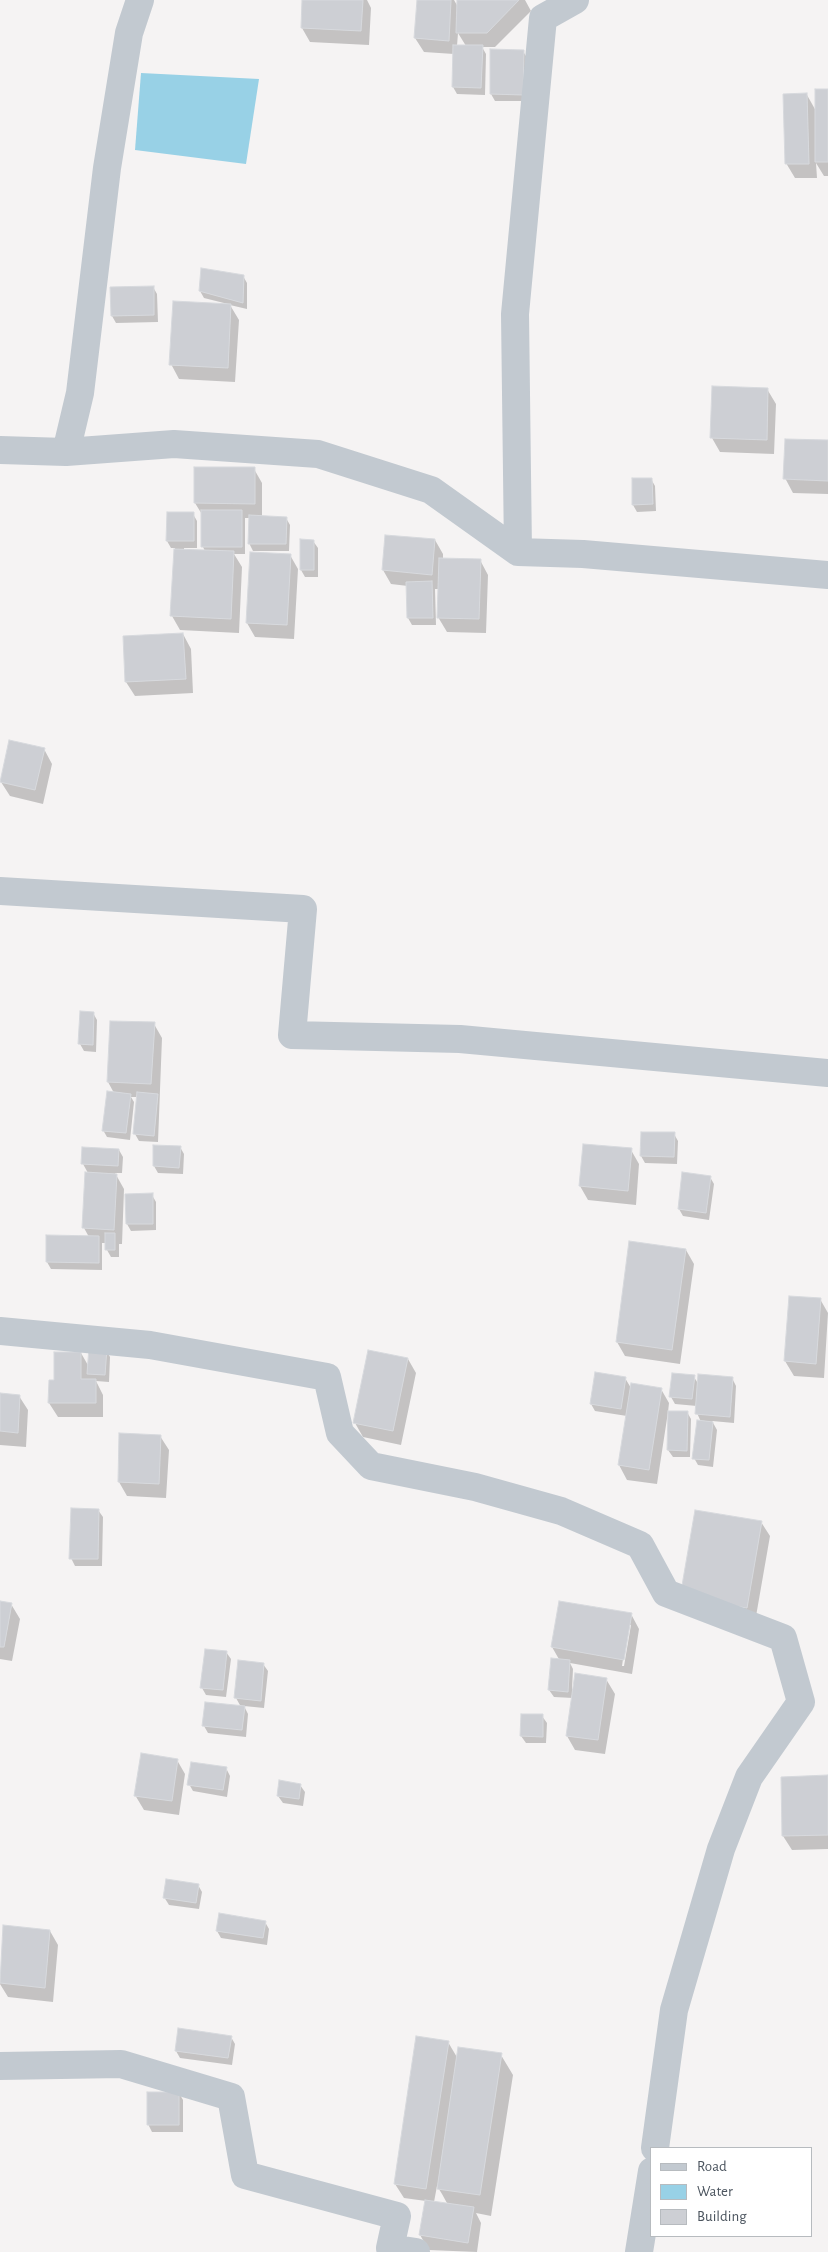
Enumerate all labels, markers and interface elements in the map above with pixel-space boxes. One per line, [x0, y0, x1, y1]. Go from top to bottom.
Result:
legend [650, 2147, 813, 2237]
text: Road [697, 2159, 727, 2174]
text: Water [697, 2184, 733, 2199]
text: Building [697, 2209, 747, 2224]

